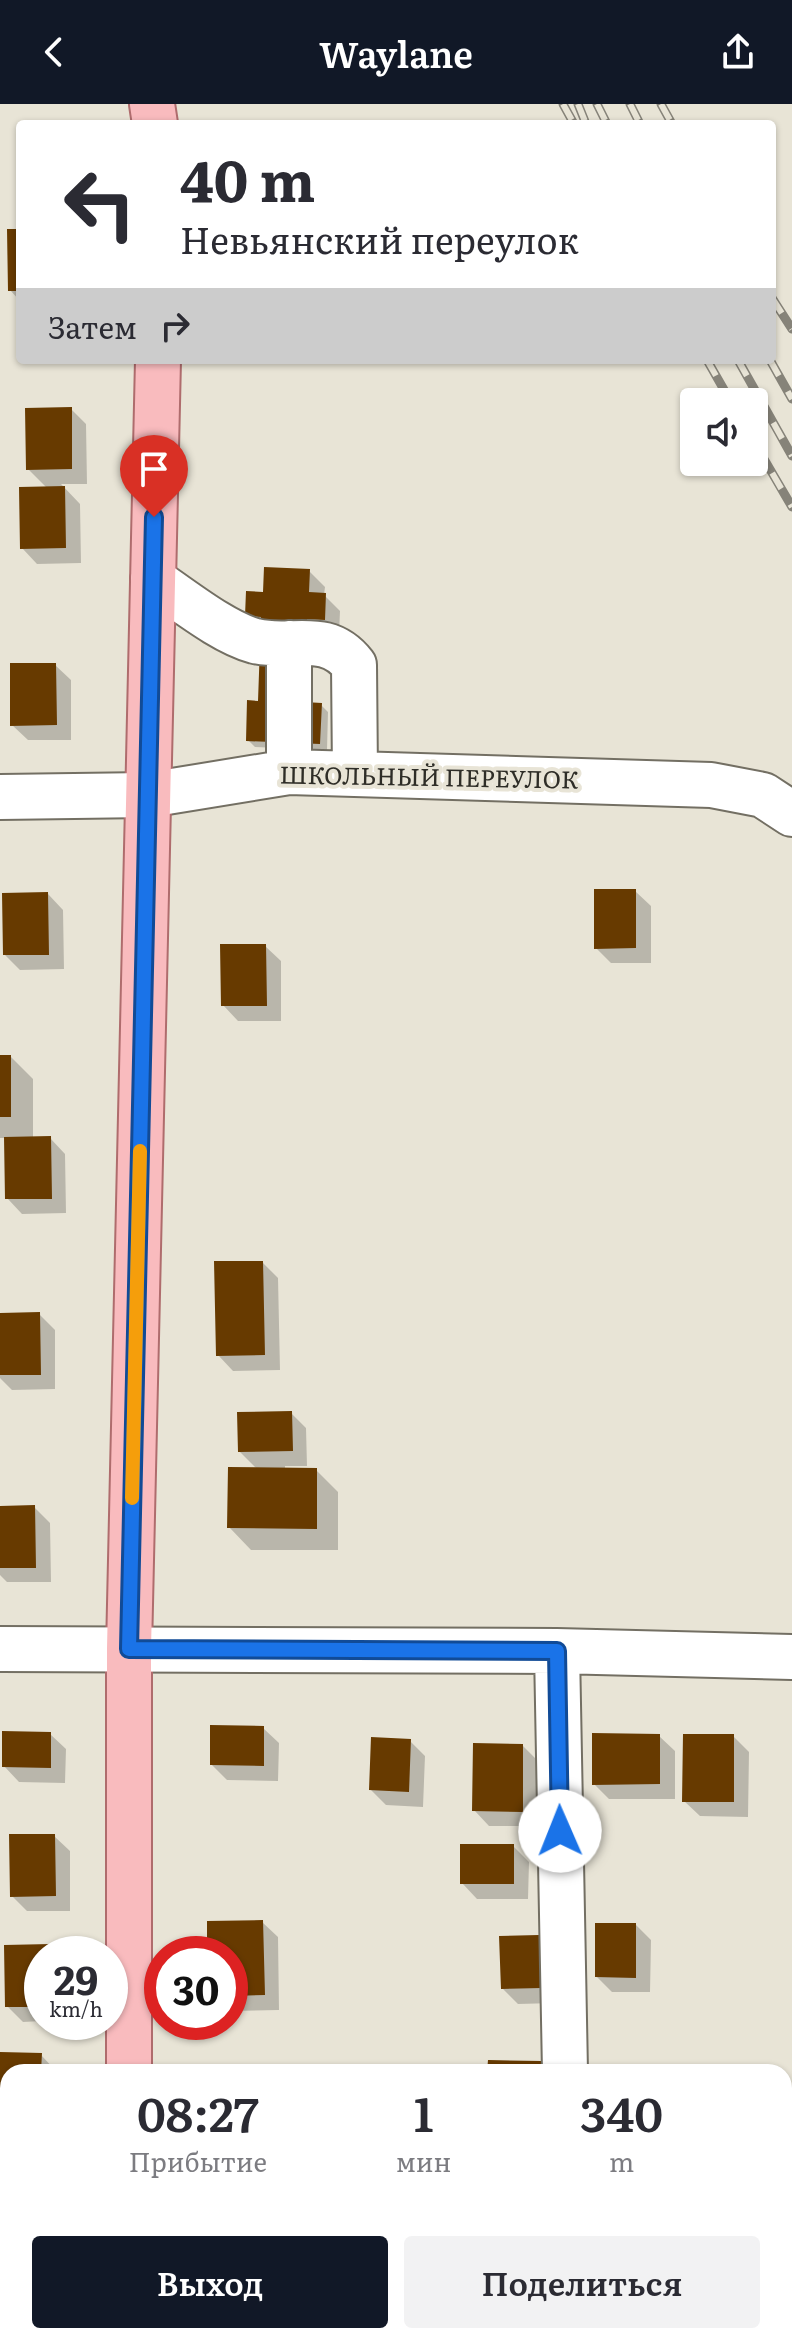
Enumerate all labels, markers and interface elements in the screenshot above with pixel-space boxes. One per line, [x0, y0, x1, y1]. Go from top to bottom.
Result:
text: Waylane [319, 26, 473, 79]
icon: back [32, 30, 76, 74]
icon: share [716, 30, 760, 74]
text: 40 m [180, 136, 315, 219]
icon: left [48, 152, 152, 256]
text: Невьянский переулок [180, 212, 579, 265]
text: Затем [48, 304, 137, 348]
icon: right [153, 304, 197, 348]
map controls [680, 388, 768, 476]
button: sound [680, 388, 768, 476]
pin [120, 435, 188, 517]
icon: arrive [132, 447, 176, 491]
street label: ШКОЛЬНЫЙ ПЕРЕУЛОК [279, 755, 579, 796]
position arrow [518, 1789, 602, 1873]
speed limit sign: 30 [144, 1936, 248, 2040]
text: 29 [54, 1948, 98, 2007]
text: km/h [49, 1993, 103, 2023]
text: 08:27 [137, 2076, 259, 2147]
text: 1 [414, 2076, 433, 2147]
text: 340 [580, 2076, 663, 2147]
text: Прибытие [129, 2141, 267, 2180]
text: мин [396, 2141, 451, 2180]
text: m [609, 2141, 634, 2180]
button: Выход [32, 2236, 388, 2328]
button: Поделиться [404, 2236, 760, 2328]

